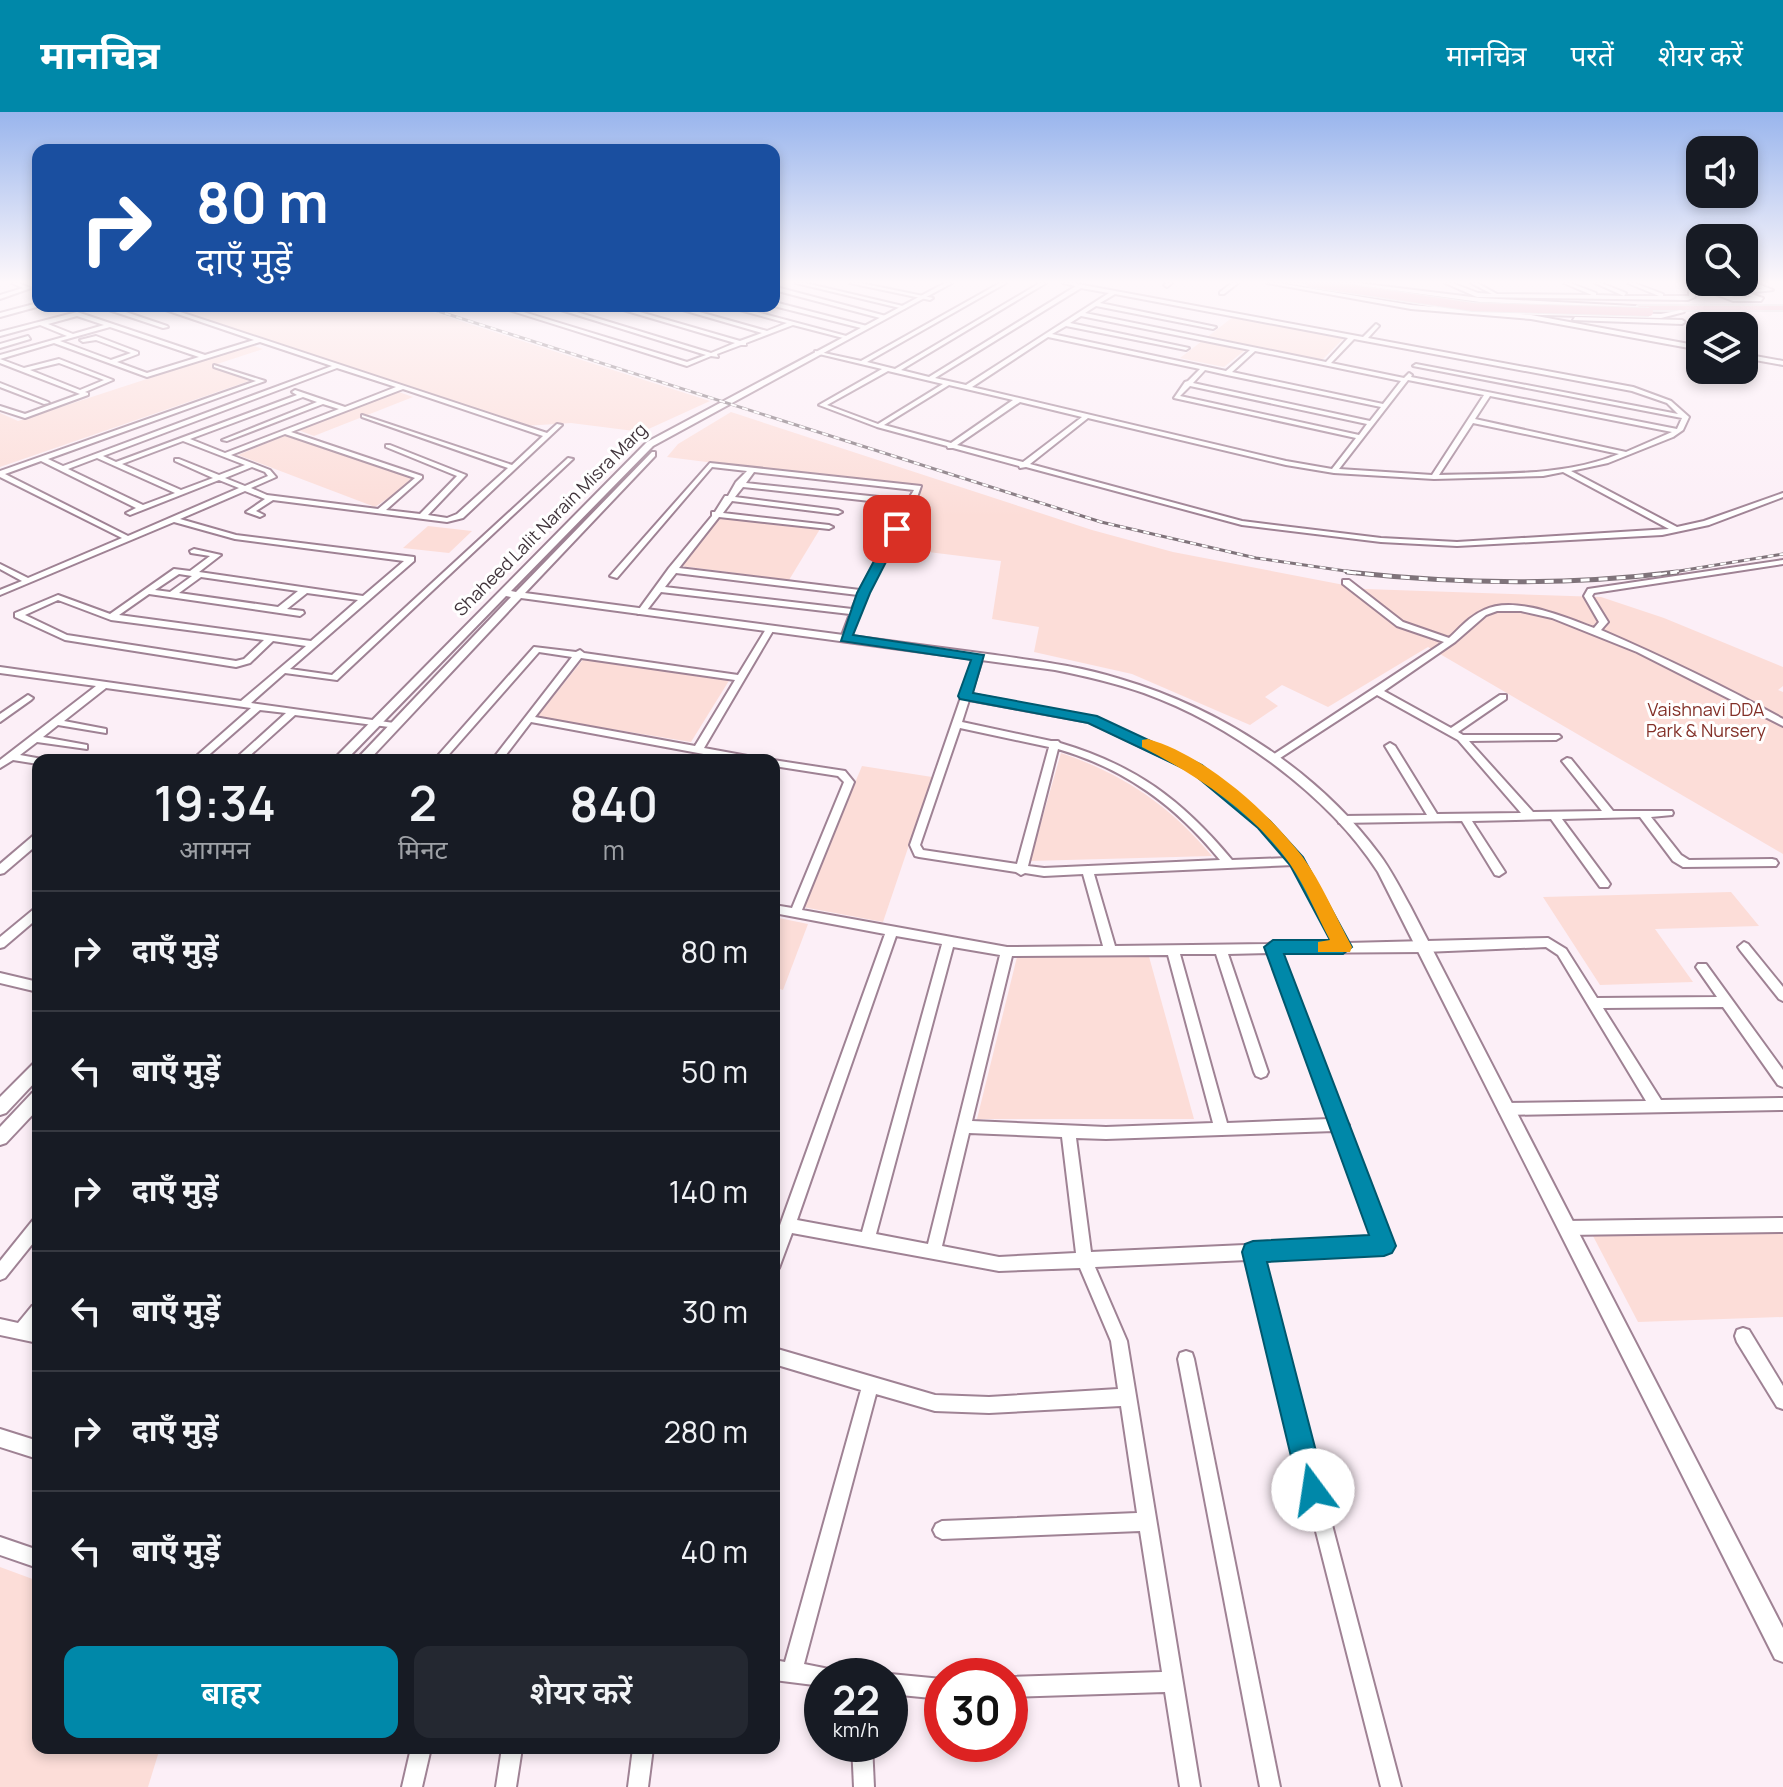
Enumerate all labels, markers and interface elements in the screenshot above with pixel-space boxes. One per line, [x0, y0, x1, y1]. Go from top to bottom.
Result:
text: मानचित्र [40, 28, 160, 80]
text: मानचित्र [1446, 36, 1526, 74]
text: परतें [1570, 36, 1614, 74]
text: शेयर करें [1658, 36, 1743, 74]
map controls [1686, 136, 1758, 384]
button: sound [1686, 136, 1758, 208]
text: 80 m [196, 163, 329, 240]
icon: right [64, 176, 168, 280]
button: search [1686, 224, 1758, 296]
text: दाएँ मुड़ें [196, 236, 292, 285]
button: layers [1686, 312, 1758, 384]
street label: Shaheed Lalit Narain Misra Marg [448, 417, 652, 621]
pin [863, 495, 931, 563]
icon: arrive [875, 507, 919, 551]
park label: Vaishnavi DDA Park & Nursery [1646, 697, 1766, 742]
text: 19:34 [154, 770, 276, 835]
text: 2 [409, 770, 437, 835]
text: 840 [570, 771, 658, 836]
text: आगमन [179, 831, 251, 867]
text: मिनट [398, 831, 448, 867]
text: m [603, 832, 625, 868]
icon: right [64, 929, 108, 973]
text: दाएँ मुड़ें [132, 929, 219, 970]
text: 80 m [681, 931, 748, 972]
icon: left [64, 1049, 108, 1093]
text: बाएँ मुड़ें [132, 1049, 220, 1090]
text: 50 m [681, 1051, 748, 1092]
icon: right [64, 1169, 108, 1213]
text: दाएँ मुड़ें [132, 1169, 219, 1210]
text: 140 m [669, 1171, 748, 1212]
icon: left [64, 1289, 108, 1333]
text: बाएँ मुड़ें [132, 1289, 220, 1330]
text: 30 m [682, 1291, 748, 1332]
icon: right [64, 1409, 108, 1453]
text: दाएँ मुड़ें [132, 1409, 219, 1450]
text: 280 m [664, 1411, 748, 1452]
position arrow [1271, 1448, 1355, 1532]
icon: left [64, 1529, 108, 1573]
text: बाएँ मुड़ें [132, 1529, 220, 1570]
text: 40 m [681, 1531, 748, 1572]
button: बाहर [64, 1646, 398, 1738]
button: शेयर करें [414, 1646, 748, 1738]
speed limit sign: 30 [924, 1658, 1028, 1762]
text: 22 [832, 1672, 880, 1727]
text: km/h [833, 1716, 879, 1743]

